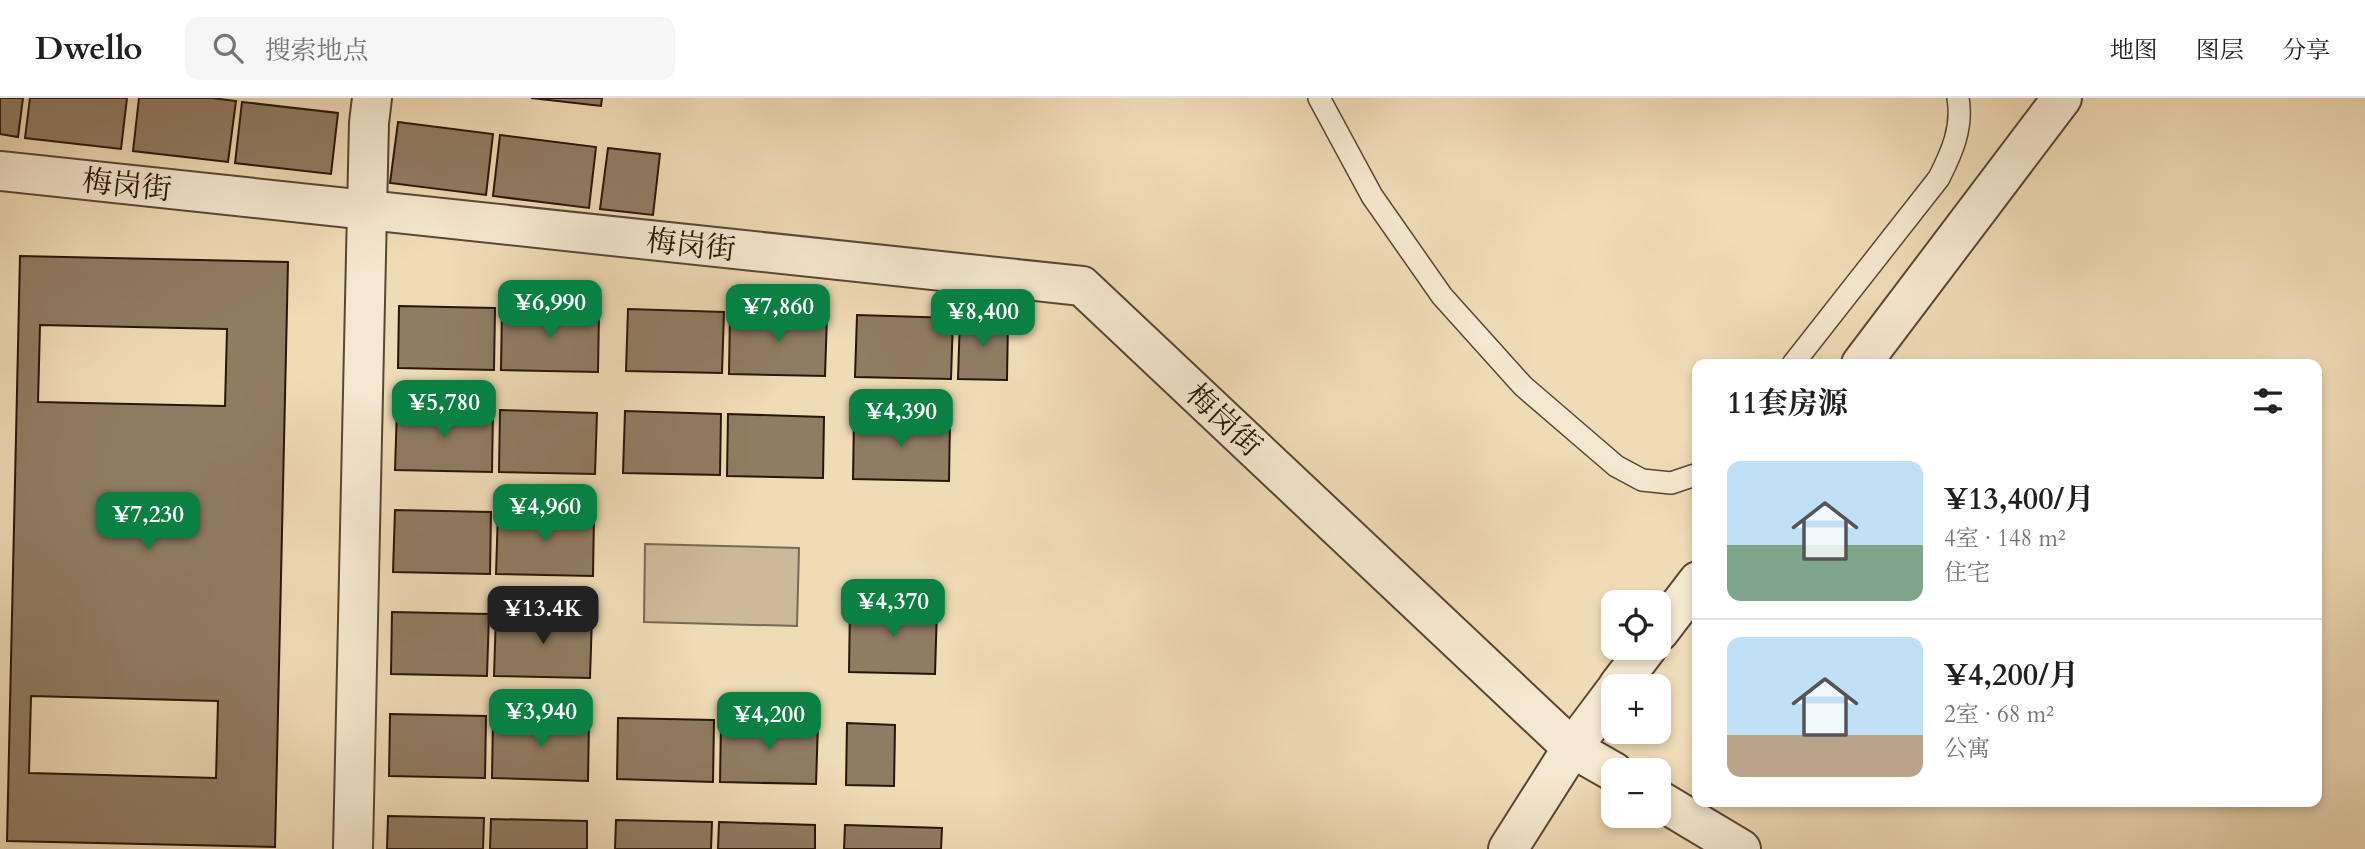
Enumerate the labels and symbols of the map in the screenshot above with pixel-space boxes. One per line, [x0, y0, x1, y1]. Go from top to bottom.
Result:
street label: 梅岗街 [80, 160, 174, 211]
street label: 梅岗街 [644, 220, 738, 271]
pin: ¥6,990 [493, 280, 607, 340]
pin: ¥7,860 [721, 285, 835, 344]
pin: ¥8,400 [926, 289, 1040, 349]
street label: 梅岗街 [1177, 375, 1271, 466]
pin: ¥5,780 [387, 380, 501, 440]
pin: ¥4,390 [844, 390, 958, 449]
pin: ¥4,960 [488, 484, 602, 544]
pin: ¥7,230 [91, 492, 205, 552]
pin: ¥4,370 [836, 580, 950, 639]
pin: ¥13.4K [486, 587, 600, 646]
pin: ¥3,940 [484, 690, 598, 749]
pin: ¥4,200 [712, 692, 826, 752]

